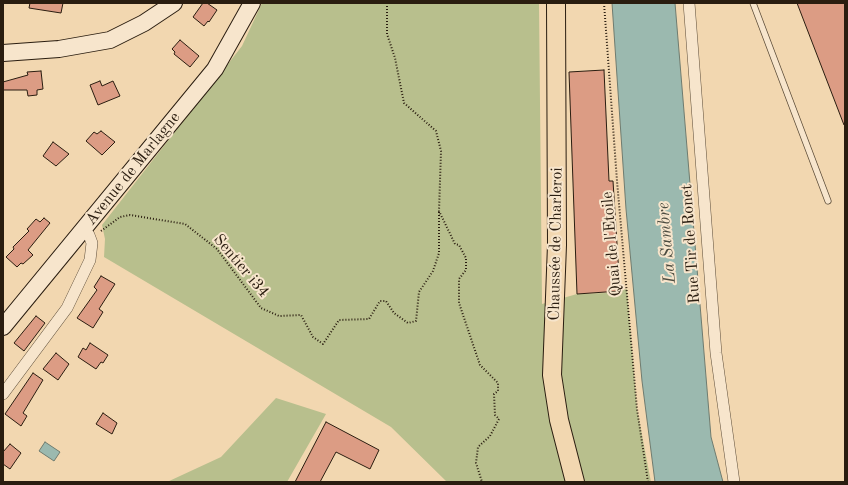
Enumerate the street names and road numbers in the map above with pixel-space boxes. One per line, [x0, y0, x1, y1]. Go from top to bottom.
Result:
street label: Avenue de Marlagne [81, 108, 185, 230]
street label: Chaussée de Charleroi [545, 167, 567, 321]
street label: Rue Tir de Ronet [677, 184, 705, 304]
street label: Quai de l'Etoile [598, 191, 626, 297]
street label: Sentier i34 [209, 230, 273, 302]

